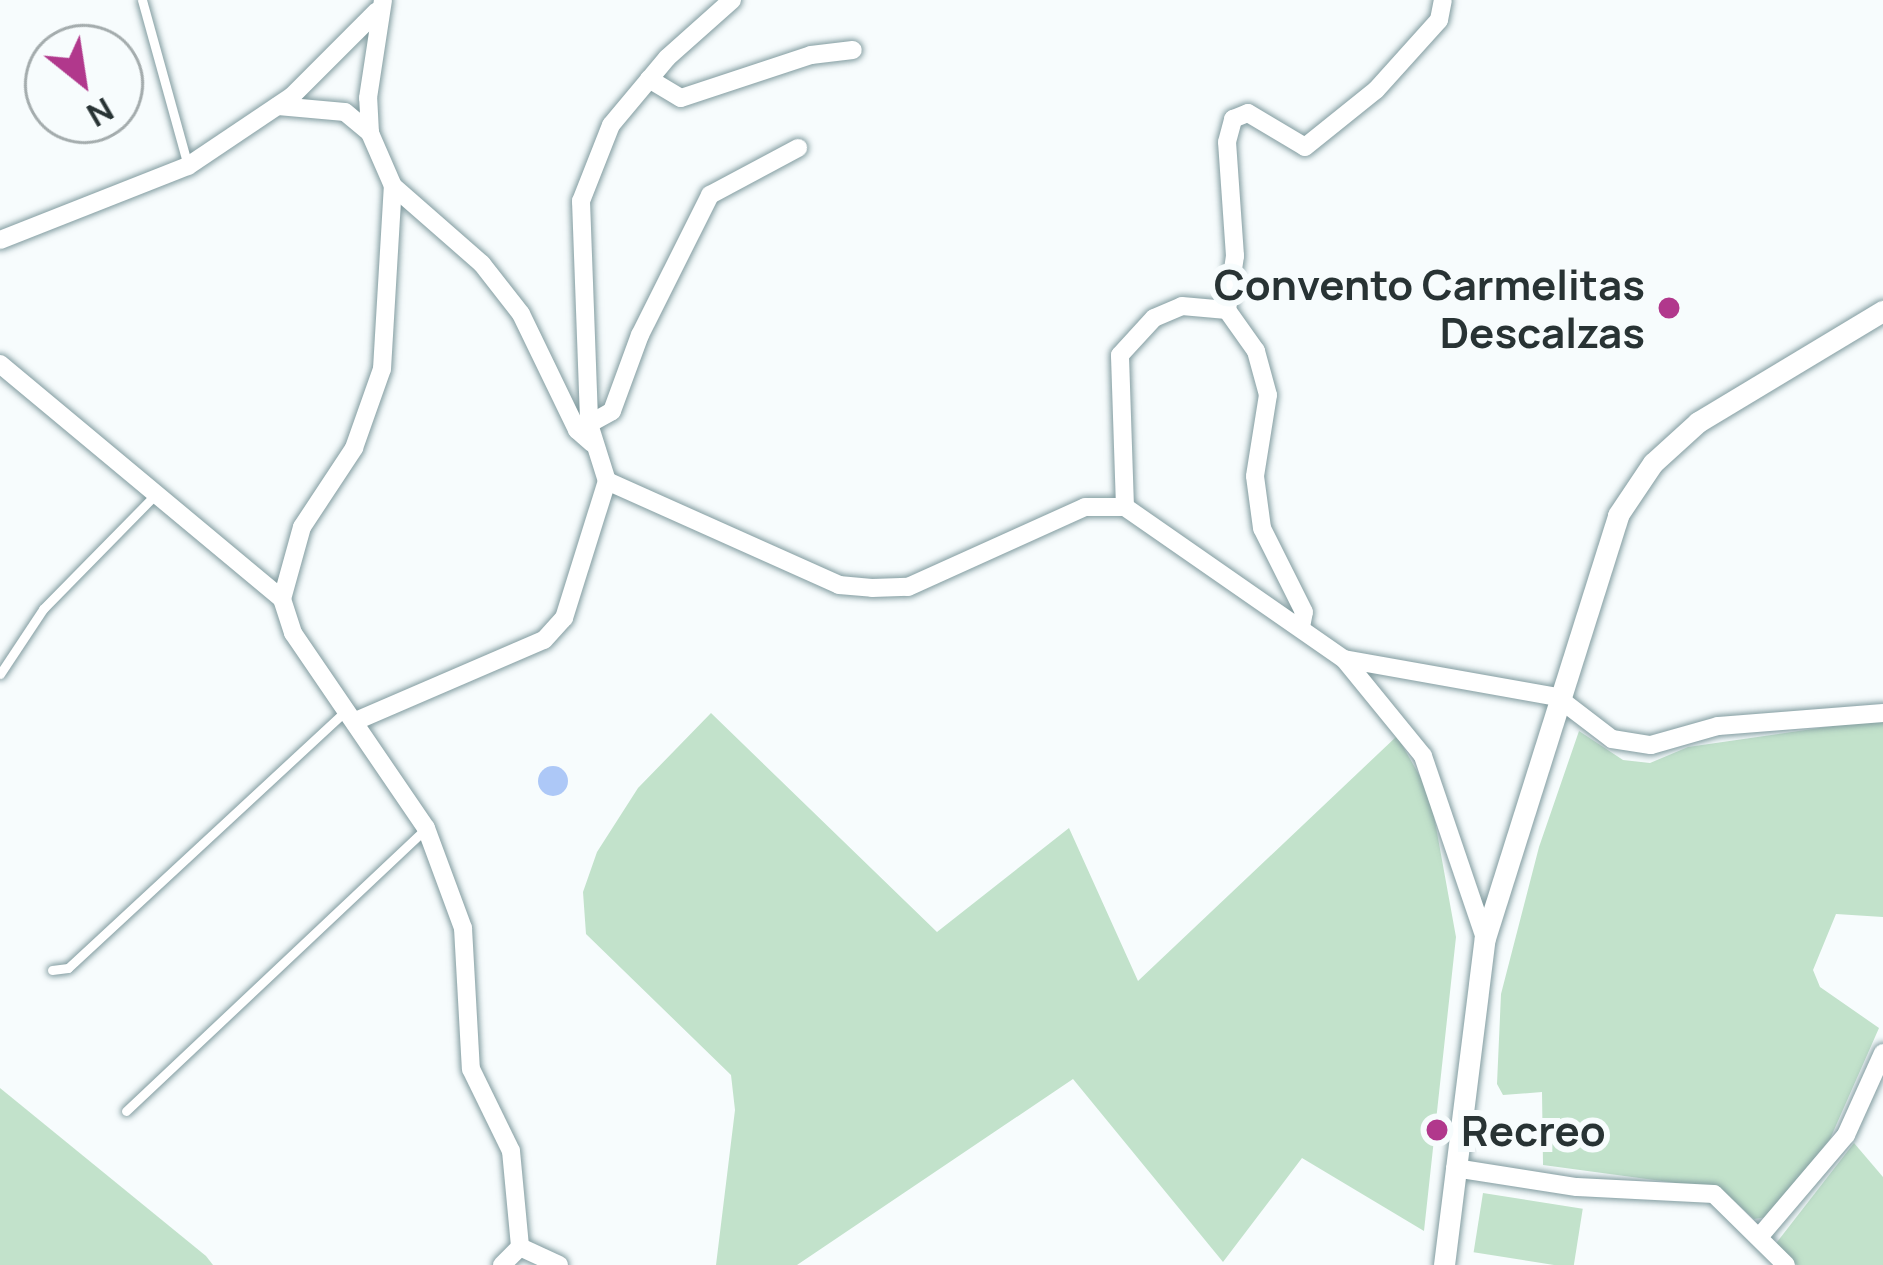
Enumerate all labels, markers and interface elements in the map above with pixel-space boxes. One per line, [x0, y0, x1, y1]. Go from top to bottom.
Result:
north arrow [24, 24, 144, 144]
text: N [79, 88, 122, 138]
place label: Convento Carmelitas Descalzas [1214, 259, 1645, 358]
marker: Convento Carmelitas Descalzas [1656, 295, 1682, 321]
place label: Recreo [1461, 1105, 1606, 1155]
marker: Recreo [1424, 1117, 1450, 1143]

